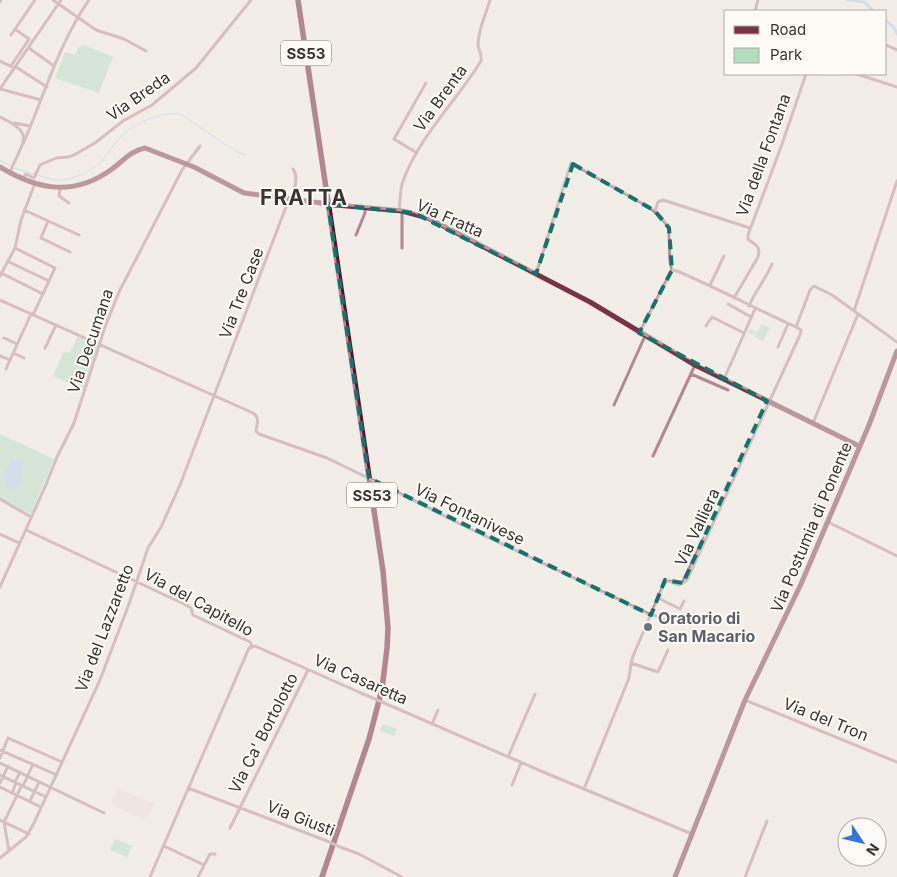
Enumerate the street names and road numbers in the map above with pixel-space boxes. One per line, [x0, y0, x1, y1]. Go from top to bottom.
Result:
road number: SS53 [281, 40, 331, 66]
street label: Via Brenta [409, 61, 471, 135]
street label: Via Breda [102, 67, 174, 125]
street label: Via della Fontana [731, 91, 795, 219]
street label: Via Fratta [413, 194, 487, 242]
street label: Via Tre Case [214, 245, 268, 341]
street label: Via Decumana [63, 286, 117, 396]
street label: Via Postumia di Ponente [766, 439, 856, 615]
street label: Via Fontanivese [412, 479, 528, 549]
road number: SS53 [347, 482, 397, 508]
street label: Via Valliera [670, 485, 724, 569]
street label: Via del Lazzaretto [70, 561, 138, 695]
street label: Via del Capitello [141, 564, 257, 640]
street label: Via Casaretta [311, 649, 411, 709]
street label: Via Ca' Bortolotto [224, 669, 302, 797]
street label: Via del Tron [780, 693, 872, 745]
street label: Via Giusti [264, 796, 338, 840]

